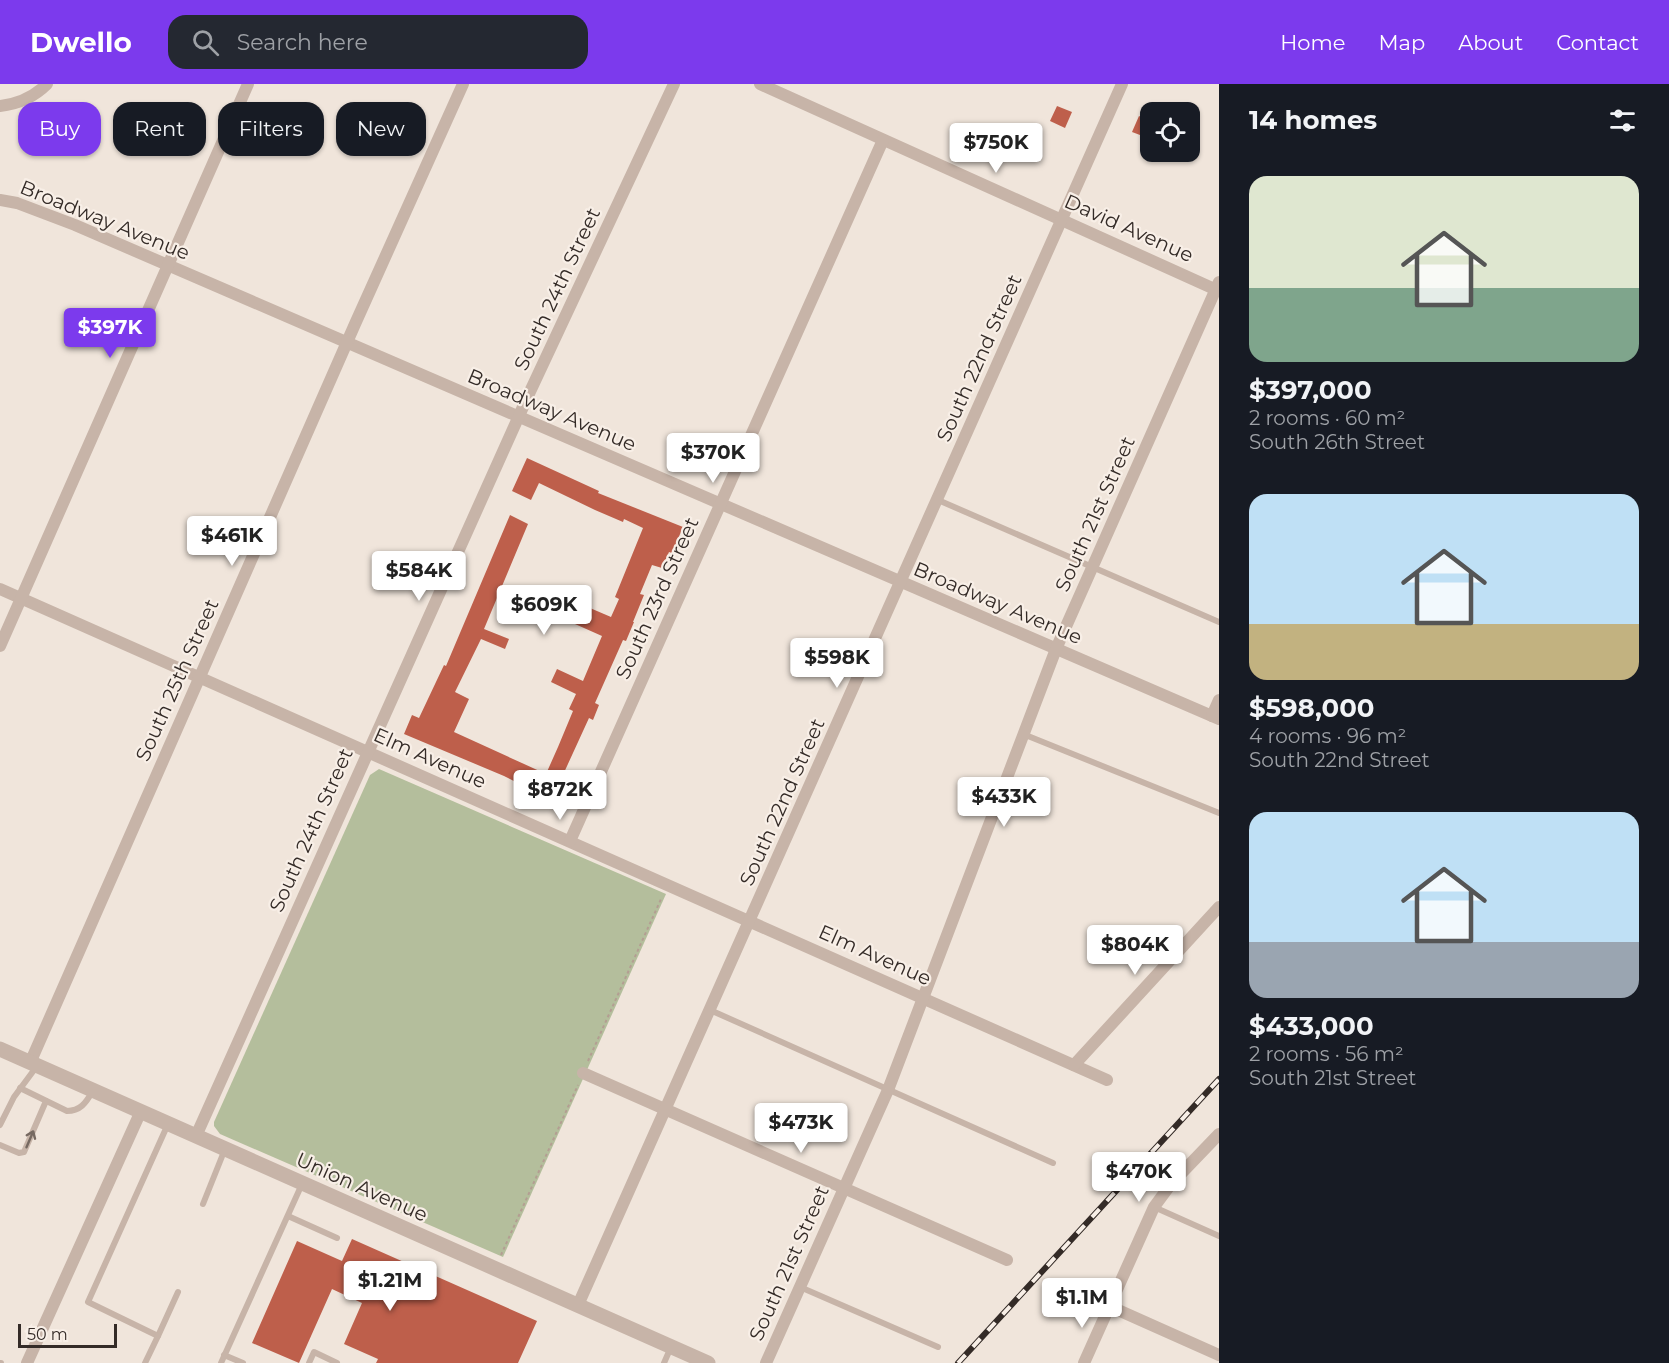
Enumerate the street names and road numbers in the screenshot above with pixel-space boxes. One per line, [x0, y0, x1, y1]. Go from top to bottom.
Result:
street label: Broadway Avenue [17, 175, 193, 265]
street label: David Avenue [1061, 189, 1197, 267]
street label: South 24th Street [509, 204, 605, 374]
street label: South 22nd Street [931, 271, 1027, 445]
street label: Broadway Avenue [464, 364, 640, 456]
street label: South 21st Street [1050, 433, 1140, 595]
street label: South 23rd Street [610, 513, 704, 683]
street label: Broadway Avenue [910, 557, 1086, 649]
street label: South 25th Street [130, 595, 224, 765]
street label: South 22nd Street [734, 715, 830, 889]
street label: Elm Avenue [370, 722, 490, 794]
street label: South 24th Street [264, 744, 358, 916]
street label: Elm Avenue [815, 919, 935, 991]
street label: Union Avenue [292, 1147, 432, 1227]
street label: South 21st Street [744, 1182, 834, 1344]

